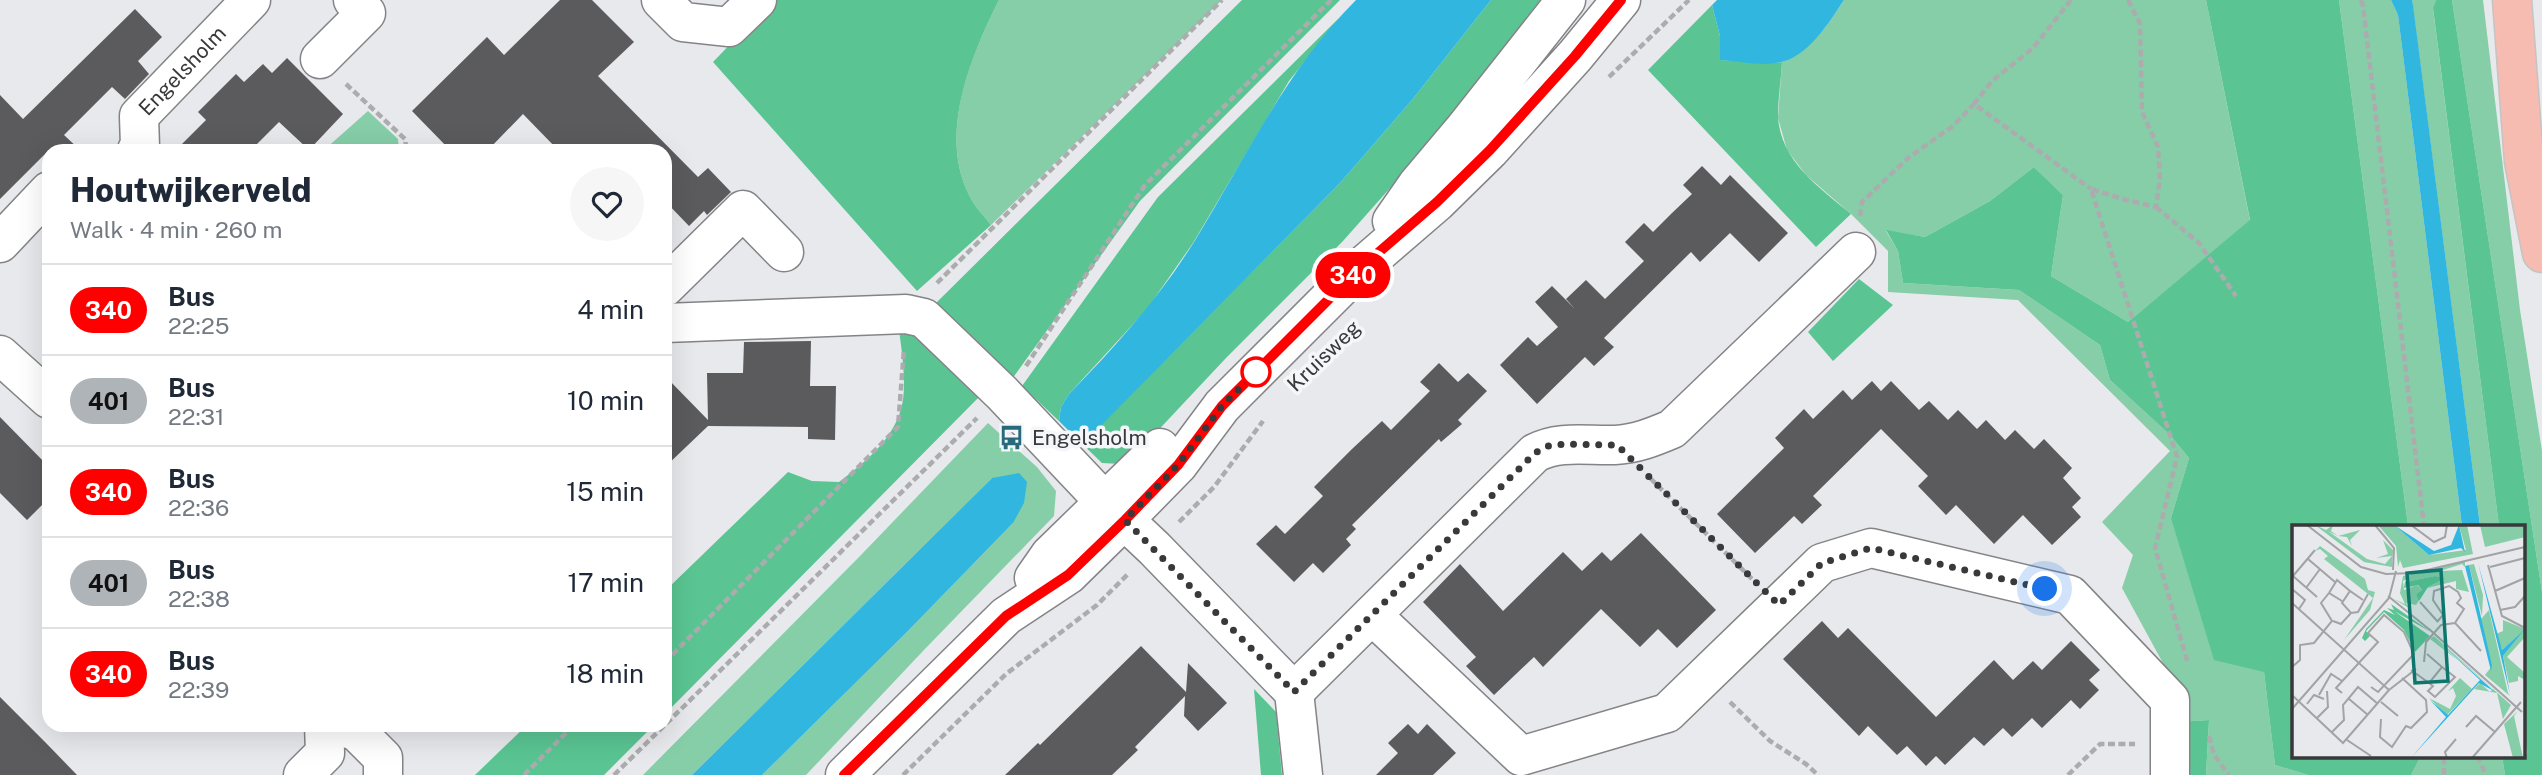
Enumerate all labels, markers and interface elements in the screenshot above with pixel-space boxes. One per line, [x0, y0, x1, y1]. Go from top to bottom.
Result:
street label: Engelsholm [133, 21, 231, 120]
button: heart [570, 167, 644, 241]
text: Houtwijkerveld [70, 171, 311, 209]
text: Walk · 4 min · 260 m [70, 216, 283, 243]
line badge: 340 [1313, 252, 1393, 298]
text: 340 [1329, 261, 1377, 289]
text: Bus [168, 281, 215, 312]
text: 4 min [577, 294, 644, 325]
text: 340 [85, 296, 132, 324]
text: 22:25 [168, 312, 230, 339]
street label: Kruisweg [1282, 315, 1365, 396]
unlabelled marker [1241, 357, 1271, 387]
text: Bus [168, 372, 215, 403]
text: 10 min [567, 385, 644, 416]
text: 401 [88, 387, 129, 415]
text: 22:31 [168, 403, 224, 430]
bus stop icon: Engelsholm [998, 424, 1026, 452]
place label: Engelsholm [1032, 425, 1147, 450]
text: Bus [168, 463, 215, 494]
text: 15 min [566, 476, 644, 507]
text: 340 [85, 478, 132, 506]
text: 22:36 [168, 494, 229, 521]
inset map [2292, 525, 2524, 758]
text: Bus [168, 554, 215, 585]
text: 17 min [567, 567, 644, 598]
text: 401 [88, 569, 129, 597]
your location [2027, 571, 2062, 606]
text: 22:38 [168, 585, 230, 612]
text: Bus [168, 645, 215, 676]
text: 18 min [566, 658, 644, 689]
text: 340 [85, 660, 132, 688]
text: 22:39 [168, 676, 229, 703]

